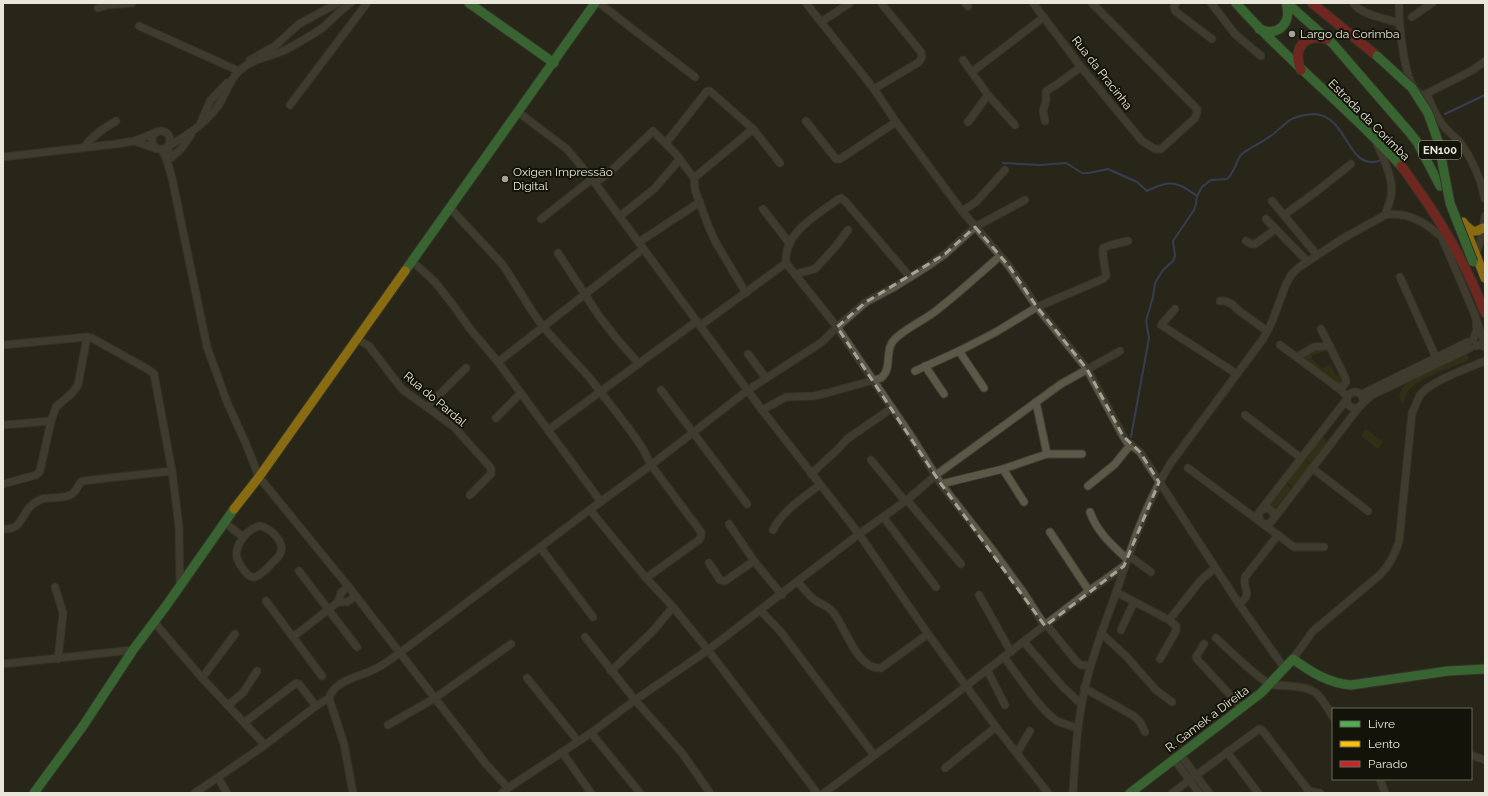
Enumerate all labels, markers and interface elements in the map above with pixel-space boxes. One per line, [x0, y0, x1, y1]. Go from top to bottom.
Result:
place label: Largo da Corimba [1300, 27, 1399, 41]
marker: Largo da Corimba [1287, 29, 1297, 39]
street label: Rua da Pracinha [1069, 33, 1135, 113]
street label: Estrada da Corimba [1325, 76, 1413, 164]
road number: EN100 [1419, 141, 1461, 159]
place label: Oxigen Impressão Digital [513, 165, 613, 193]
marker: Oxigen Impressão Digital [500, 174, 510, 184]
street label: Rua do Pardal [401, 369, 470, 430]
street label: R. Gamek a Direita [1163, 683, 1251, 755]
legend [1332, 708, 1472, 780]
text: Livre [1368, 717, 1395, 731]
text: Lento [1368, 737, 1400, 751]
text: Parado [1368, 757, 1407, 771]

